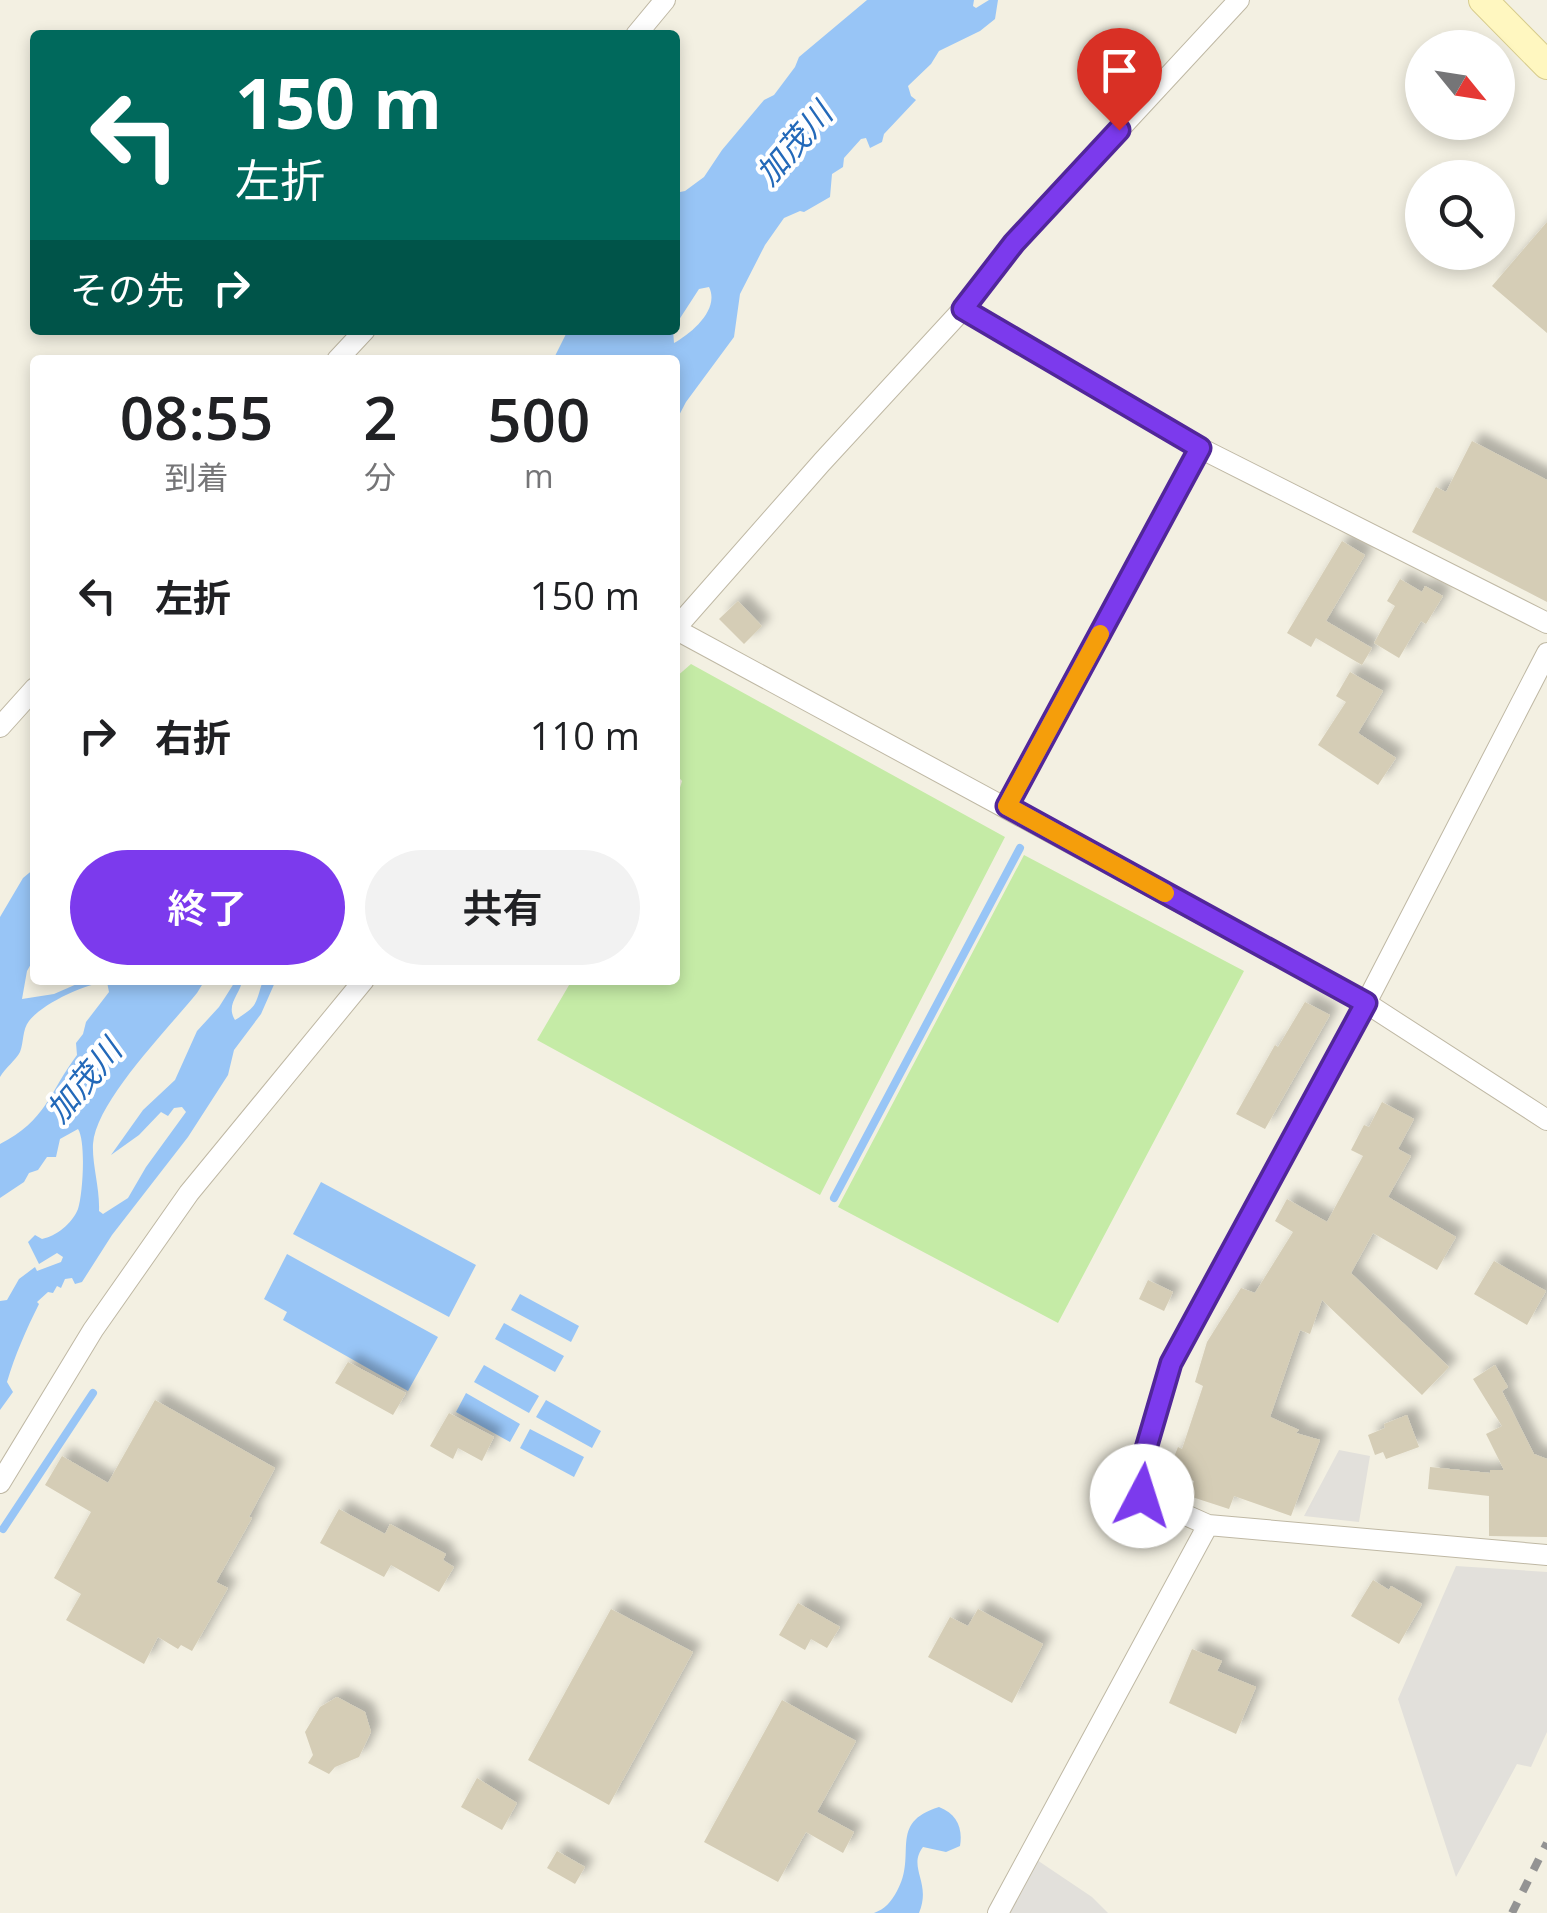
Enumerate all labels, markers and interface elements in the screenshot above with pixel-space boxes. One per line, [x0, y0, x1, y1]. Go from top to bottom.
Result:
pin [1077, 28, 1162, 131]
north arrow [1405, 30, 1515, 140]
map controls [1405, 30, 1515, 270]
icon: arrive [1092, 43, 1147, 98]
text: 150 m [235, 54, 442, 150]
icon: left [70, 70, 200, 200]
water label: 加茂川 [745, 90, 843, 193]
text: 左折 [235, 149, 325, 210]
button: search [1405, 160, 1515, 270]
icon: right [204, 260, 259, 315]
text: その先 [70, 263, 184, 315]
text: 08:55 [120, 376, 273, 458]
text: 2 [363, 376, 398, 458]
text: 500 [487, 378, 590, 460]
text: m [524, 454, 554, 497]
text: 到着 [165, 455, 229, 498]
text: 分 [364, 455, 396, 498]
icon: left [70, 568, 125, 623]
text: 150 m [530, 569, 640, 621]
text: 左折 [155, 571, 231, 623]
icon: right [70, 708, 125, 763]
text: 110 m [530, 709, 640, 761]
text: 右折 [155, 711, 231, 763]
button: 終了 [70, 850, 345, 965]
button: 共有 [365, 850, 640, 965]
water label: 加茂川 [36, 1027, 132, 1131]
position arrow [1090, 1444, 1194, 1548]

